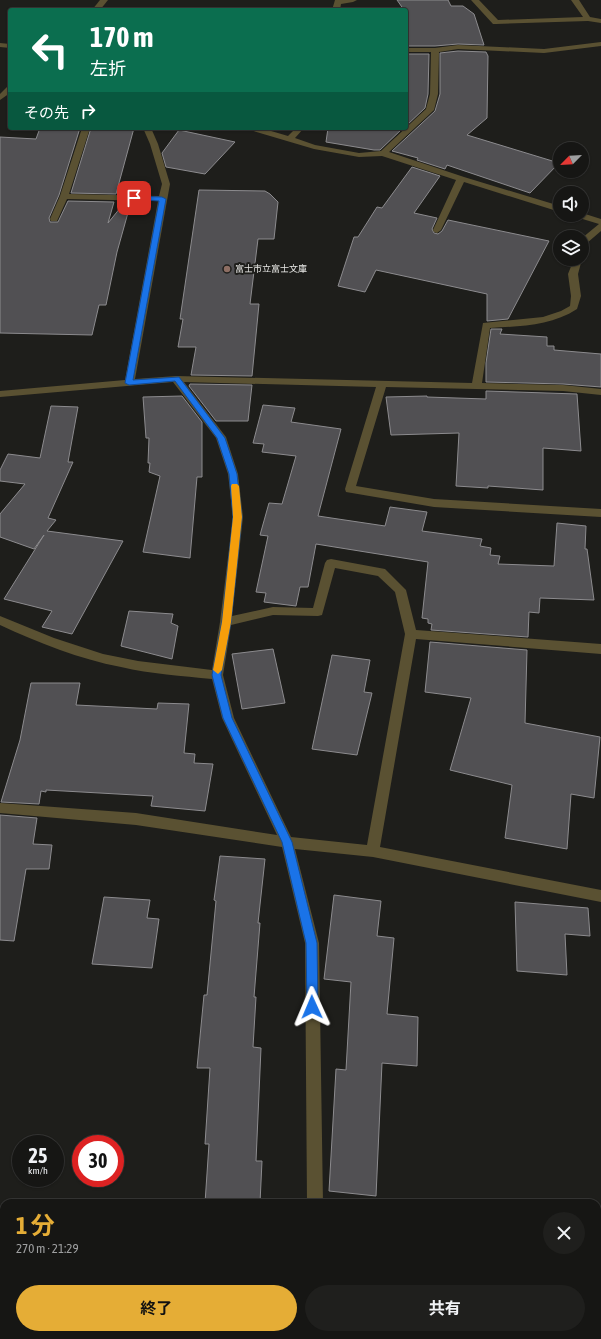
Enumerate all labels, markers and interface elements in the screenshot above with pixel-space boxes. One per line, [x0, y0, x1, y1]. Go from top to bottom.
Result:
text: 170 m [90, 21, 153, 53]
icon: left [24, 24, 76, 76]
text: 左折 [90, 58, 126, 79]
icon: right [77, 100, 99, 122]
text: その先 [24, 104, 69, 121]
north arrow [553, 142, 589, 178]
map controls [553, 142, 589, 266]
pin [117, 181, 151, 215]
button: sound [553, 186, 589, 222]
icon: arrive [123, 187, 145, 209]
button: layers [553, 230, 589, 266]
marker: 富士市立富士文庫 [222, 264, 232, 274]
place label: 富士市立富士文庫 [235, 264, 307, 274]
position arrow [291, 986, 333, 1028]
speed limit sign: 30 [72, 1135, 124, 1187]
text: 25 [29, 1144, 47, 1167]
text: km/h [28, 1165, 48, 1176]
text: 1 分 [16, 1212, 55, 1239]
button: close [543, 1212, 585, 1254]
text: 270 m · 21:29 [16, 1241, 79, 1256]
button: 終了 [16, 1285, 297, 1331]
button: 共有 [305, 1285, 585, 1331]

